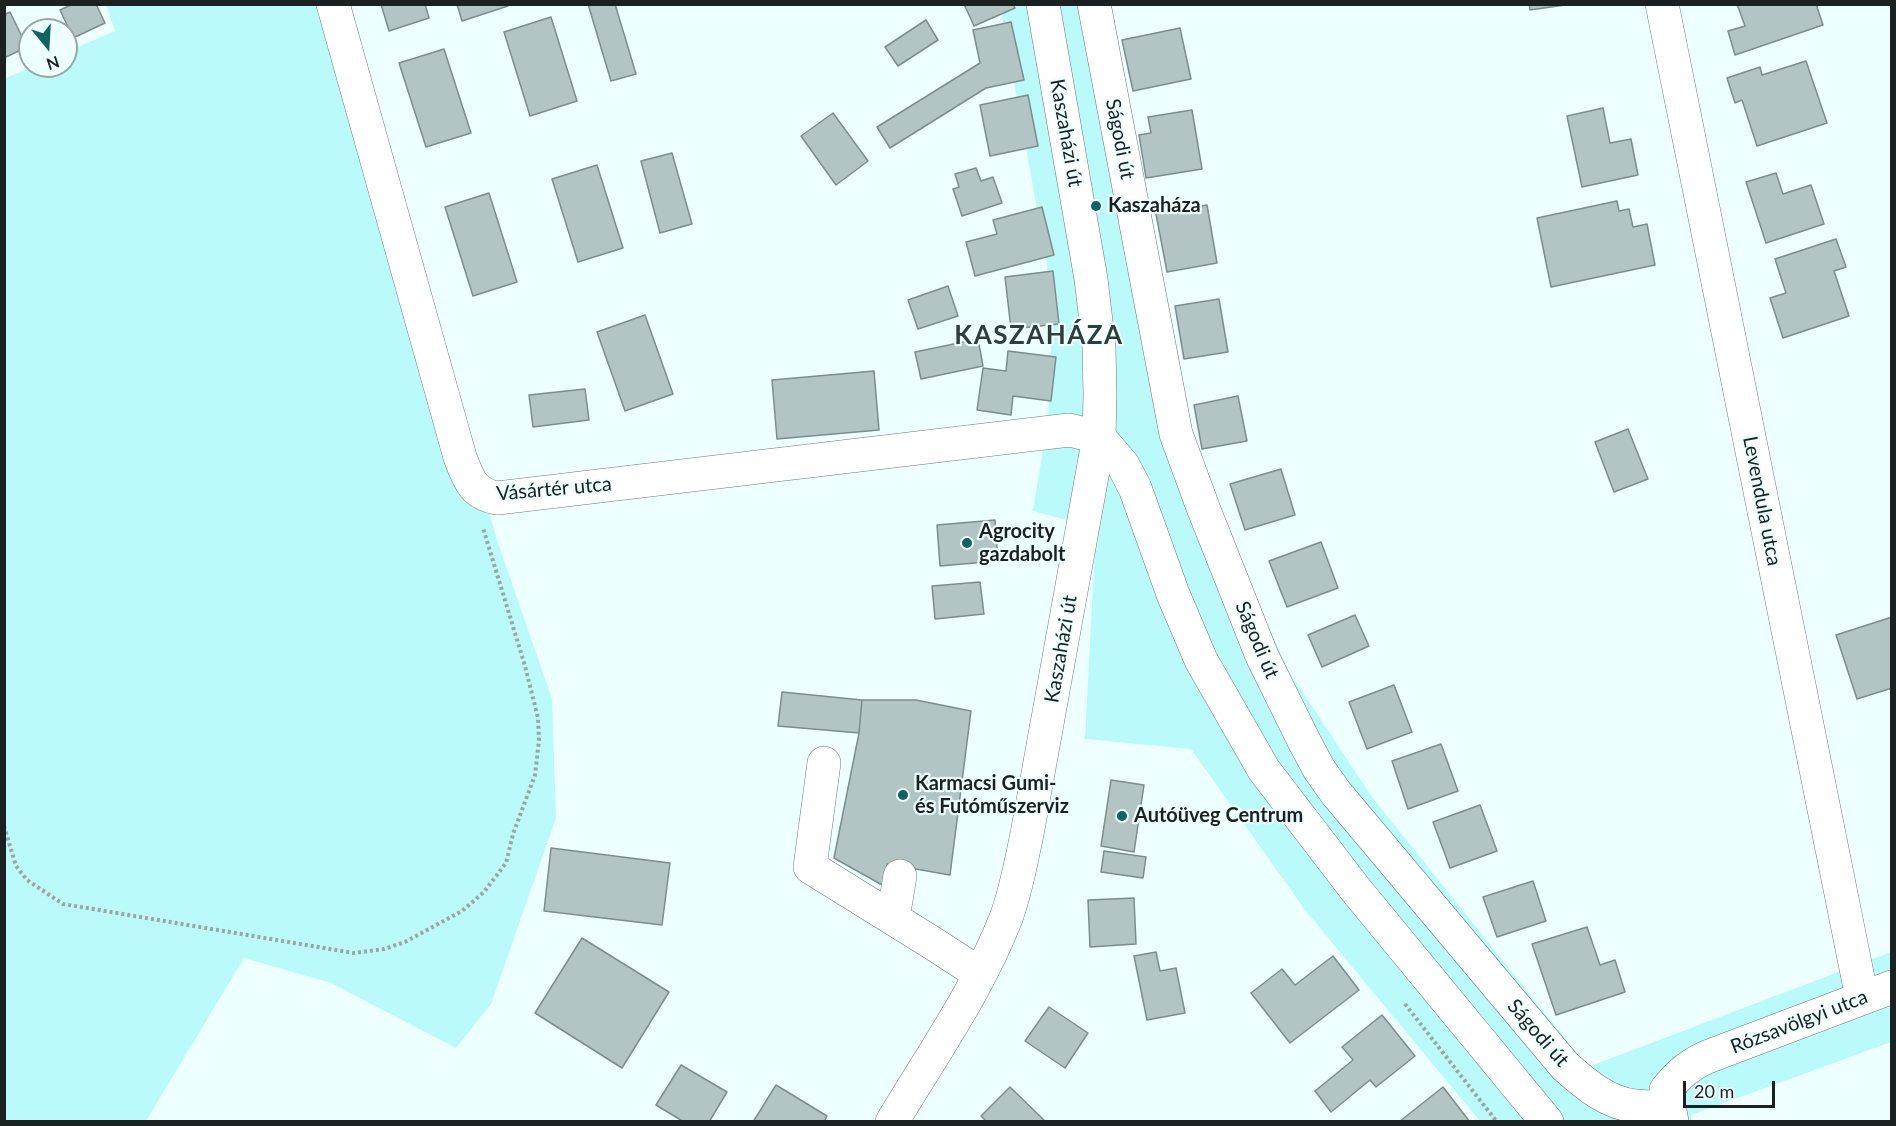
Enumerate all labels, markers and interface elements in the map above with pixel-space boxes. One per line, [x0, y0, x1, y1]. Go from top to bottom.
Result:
north arrow [18, 18, 78, 78]
text: N [44, 53, 62, 75]
street label: Kaszaházi út [1045, 77, 1087, 189]
street label: Ságodi út [1100, 97, 1140, 181]
place label: Kaszaháza [1108, 194, 1201, 218]
marker: Kaszaháza [1089, 199, 1103, 213]
district label: KASZAHÁZA [954, 320, 1124, 352]
street label: Levendula utca [1738, 434, 1786, 568]
street label: Vásártér utca [495, 472, 613, 506]
place label: Agrocity gazdabolt [979, 520, 1066, 567]
marker: Agrocity gazdabolt [960, 536, 974, 550]
street label: Kaszaházi út [1040, 593, 1082, 705]
street label: Ságodi út [1230, 598, 1284, 682]
place label: Karmacsi Gumi- és Futóműszerviz [915, 772, 1069, 819]
marker: Karmacsi Gumi- és Futóműszerviz [896, 788, 910, 802]
place label: Autóüveg Centrum [1134, 804, 1303, 828]
marker: Autóüveg Centrum [1115, 809, 1129, 823]
street label: Rózsavölgyi utca [1727, 985, 1871, 1059]
street label: Ságodi út [1502, 994, 1574, 1072]
scale bar [1686, 1069, 1778, 1107]
text: 20 m [1694, 1080, 1734, 1102]

